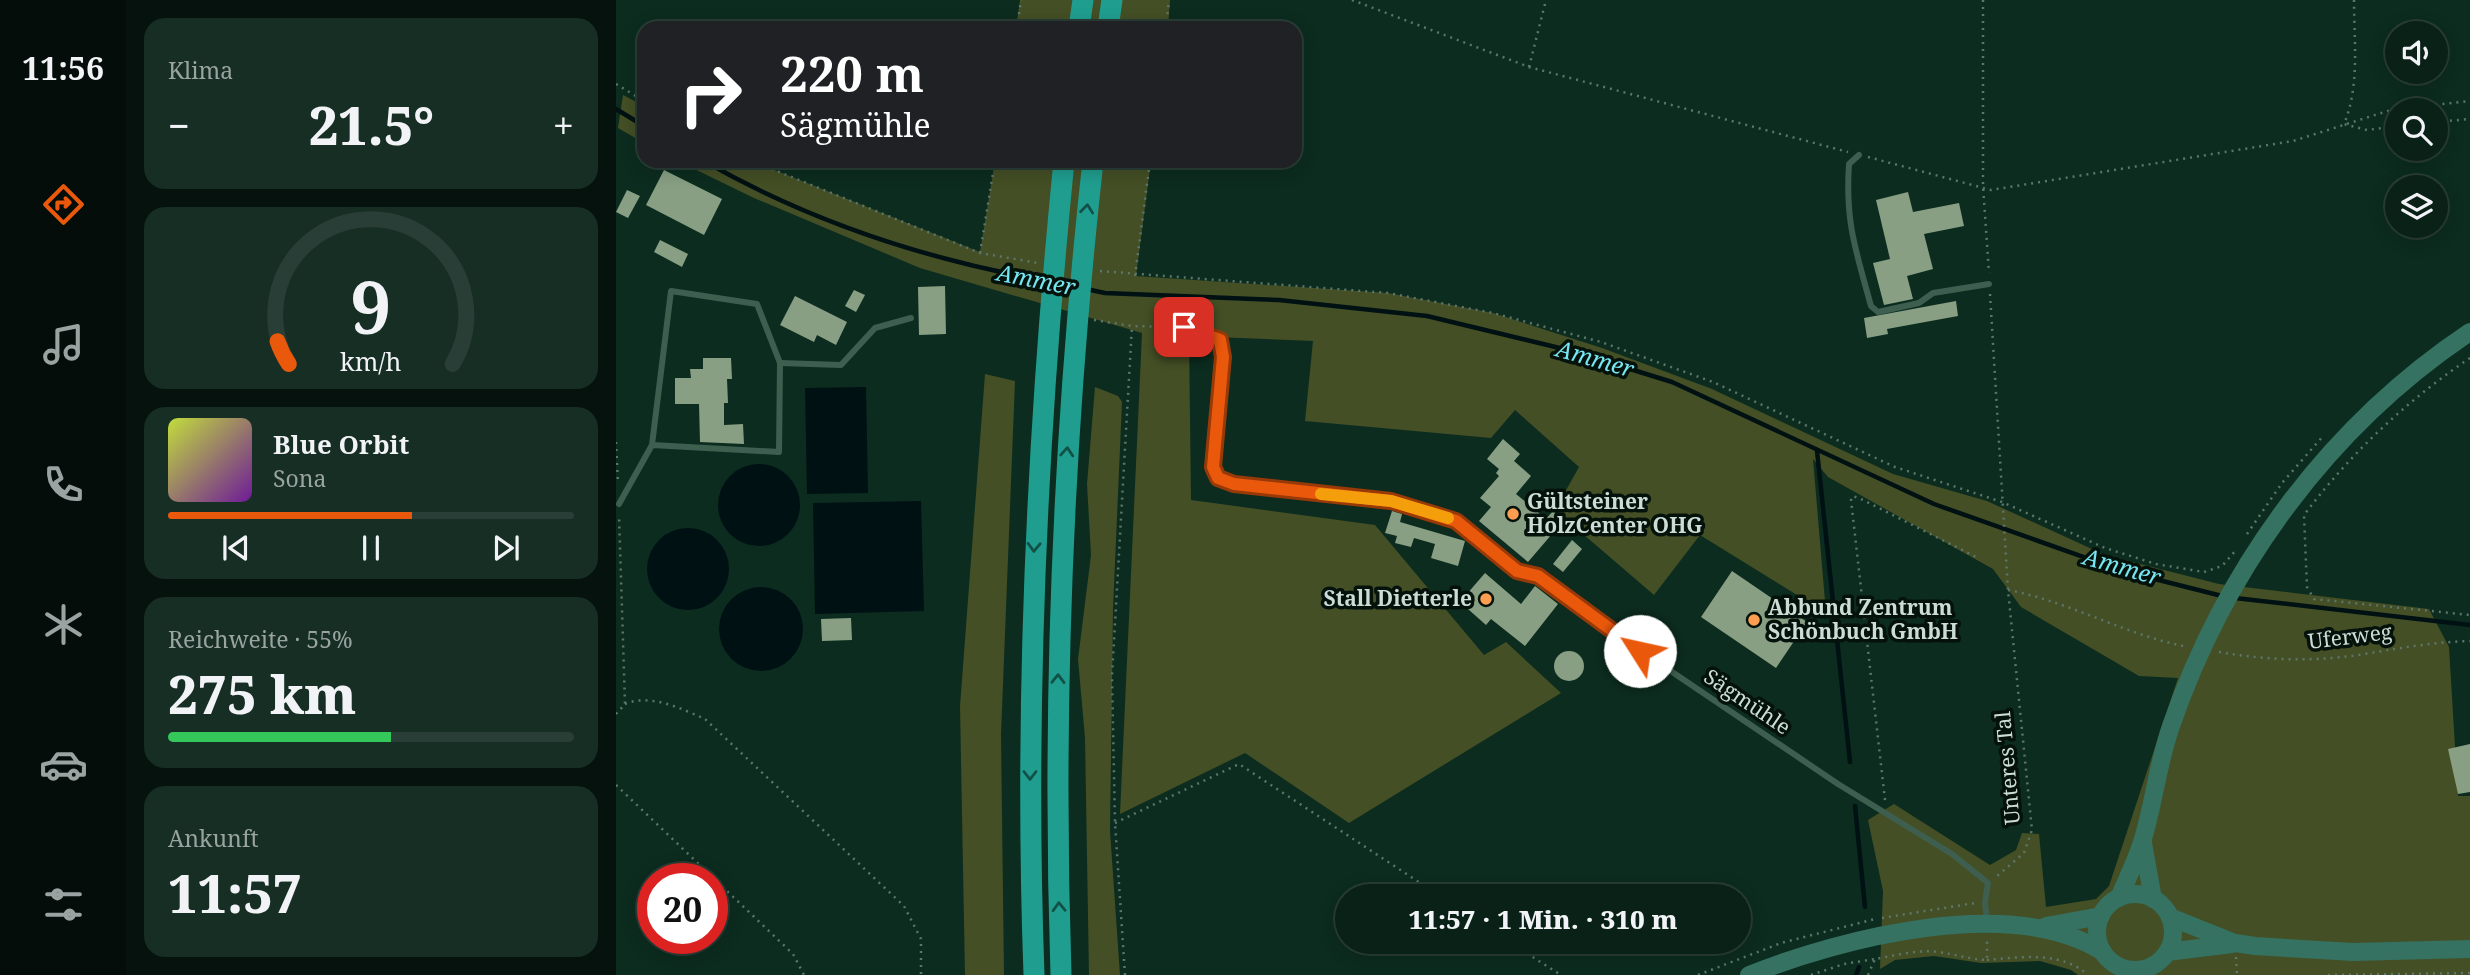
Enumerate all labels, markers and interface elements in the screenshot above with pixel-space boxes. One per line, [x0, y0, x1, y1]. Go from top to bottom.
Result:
map controls [2385, 21, 2448, 238]
button: sound [2385, 21, 2448, 84]
text: 220 m [780, 40, 924, 106]
text: 11:56 [22, 46, 104, 89]
icon: right [665, 49, 756, 140]
text: Klima [168, 54, 233, 86]
text: 21.5° [309, 89, 434, 160]
button: search [2385, 98, 2448, 161]
text: − [168, 99, 190, 151]
text: + [553, 99, 574, 151]
text: Sägmühle [780, 103, 931, 146]
button: layers [2385, 175, 2448, 238]
icon: directions [39, 180, 88, 229]
one-way arrow [1080, 203, 1095, 215]
water label: Ammer [992, 255, 1079, 302]
text: 9 [350, 257, 392, 356]
pin [1154, 297, 1214, 357]
icon: arrive [1165, 308, 1203, 346]
icon: music [39, 320, 88, 369]
water label: Ammer [1551, 331, 1638, 384]
text: km/h [340, 344, 402, 378]
text: Blue Orbit [273, 426, 409, 462]
one-way arrow [1059, 446, 1074, 457]
icon: phone [39, 460, 88, 509]
text: Sona [273, 462, 327, 494]
place label: Gültsteiner HolzCenter OHG [1527, 487, 1703, 539]
marker: Gültsteiner HolzCenter OHG [1505, 506, 1521, 522]
icon: previous [217, 529, 255, 567]
icon: pause [352, 529, 390, 567]
icon: next [487, 529, 525, 567]
water label: Ammer [2078, 539, 2165, 592]
one-way arrow [1026, 542, 1041, 553]
place label: Stall Dietterle [1324, 584, 1472, 612]
marker: Stall Dietterle [1478, 591, 1494, 607]
place label: Abbund Zentrum Schönbuch GmbH [1768, 593, 1958, 645]
icon: climate [39, 600, 88, 649]
marker: Abbund Zentrum Schönbuch GmbH [1746, 612, 1762, 628]
position arrow [1603, 614, 1677, 688]
street label: Uferweg [2306, 617, 2394, 655]
text: Reichweite · 55% [168, 623, 353, 655]
text: 275 km [168, 658, 356, 729]
street label: Sägmühle [1699, 662, 1796, 740]
one-way arrow [1050, 674, 1066, 684]
street label: Unteres Tal [1988, 710, 2026, 826]
icon: car [39, 740, 88, 789]
one-way arrow [1022, 770, 1037, 781]
text: Ankunft [168, 822, 259, 854]
text: 11:57 [168, 857, 302, 928]
speed limit sign: 20 [637, 863, 728, 954]
icon: filters [39, 880, 88, 929]
one-way arrow [1052, 901, 1067, 912]
text: 11:57 · 1 Min. · 310 m [1409, 901, 1677, 937]

